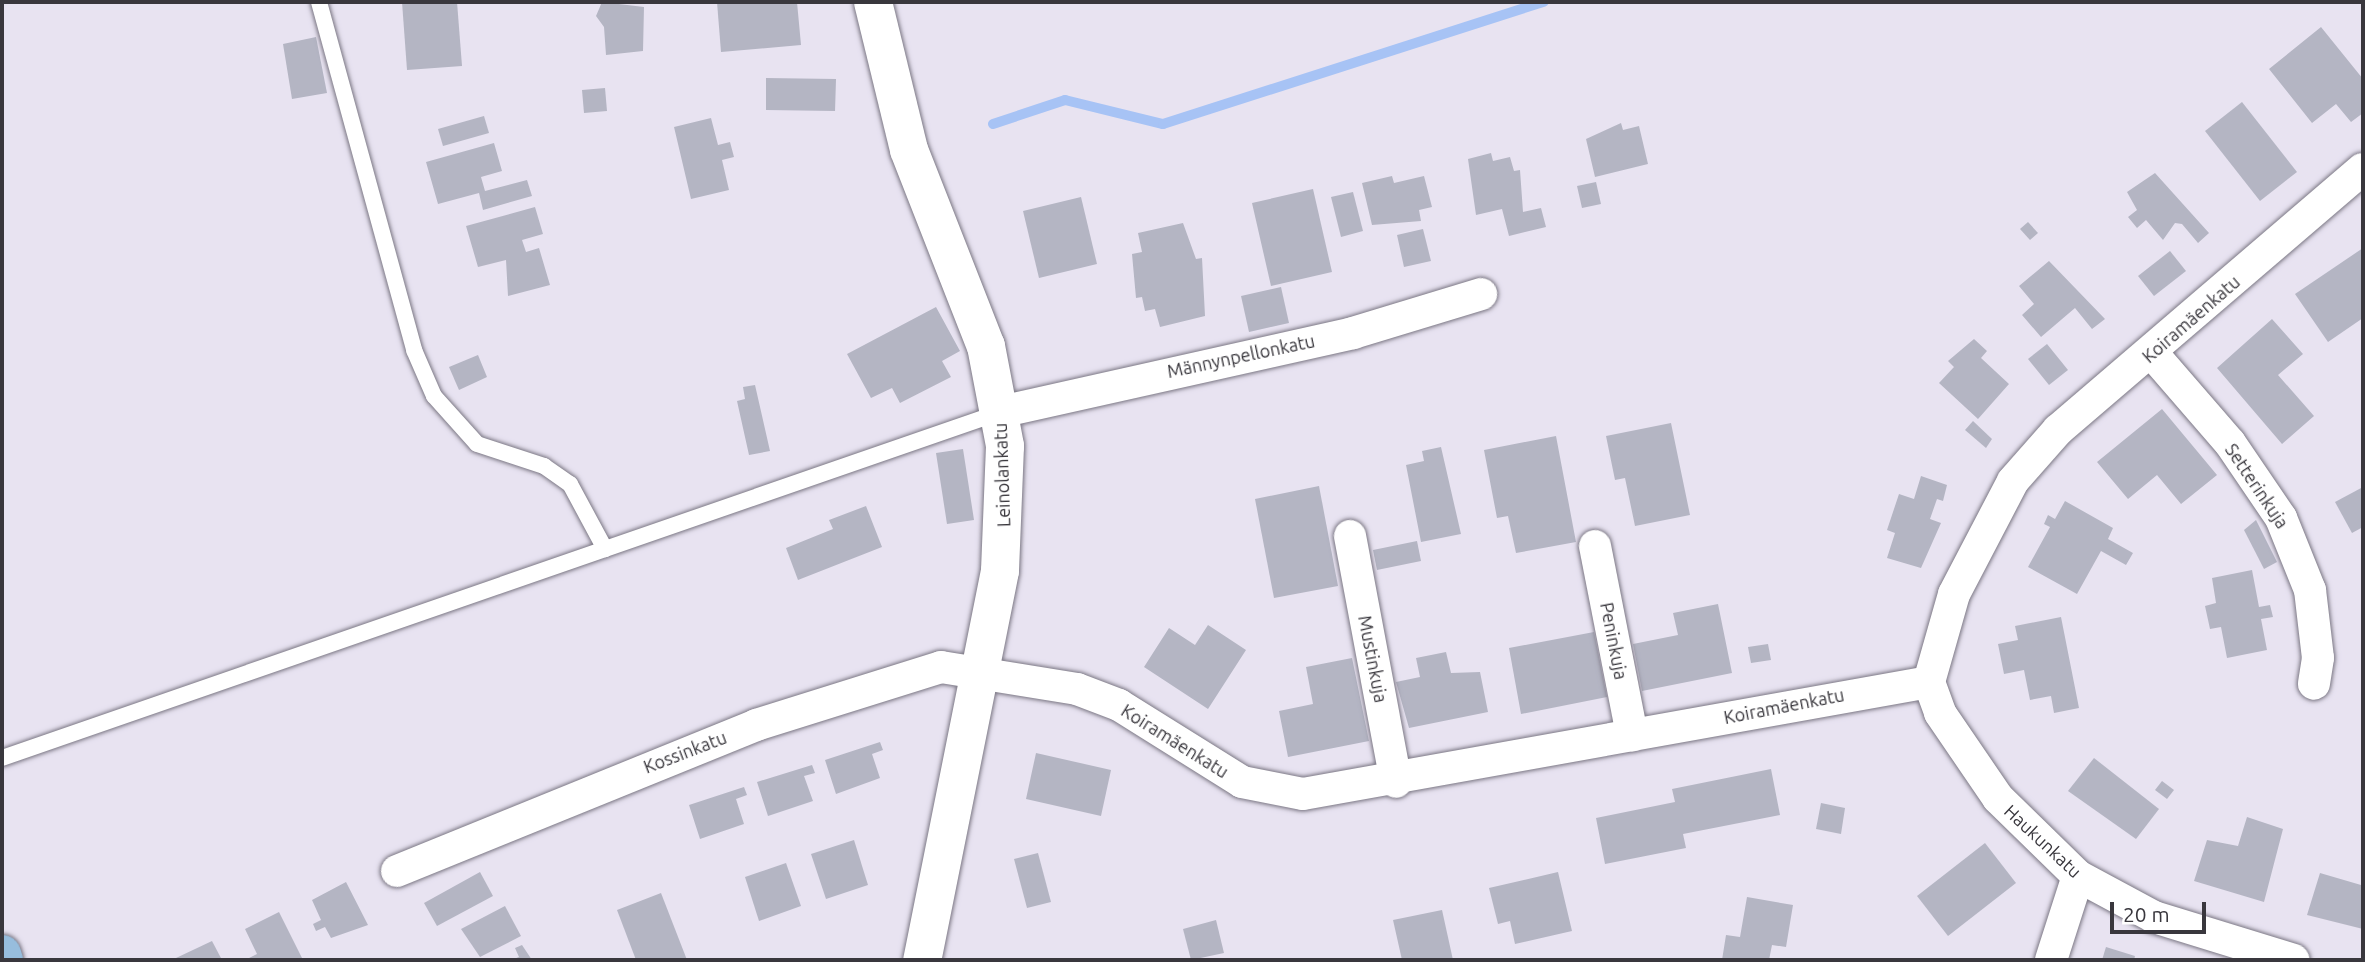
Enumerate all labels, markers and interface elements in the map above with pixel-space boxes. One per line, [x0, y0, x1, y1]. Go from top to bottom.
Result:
street label: Koiramäenkatu [2138, 271, 2244, 367]
street label: Männynpellonkatu [1165, 330, 1317, 382]
street label: Leinolankatu [989, 423, 1015, 527]
street label: Setterinkuja [2221, 439, 2293, 533]
street label: Peninkuja [1596, 601, 1632, 681]
street label: Mustinkuja [1354, 614, 1392, 704]
street label: Koiramäenkatu [1722, 684, 1846, 728]
street label: Koiramäenkatu [1117, 699, 1233, 783]
street label: Kossinkatu [640, 726, 730, 778]
street label: Haukunkatu [2000, 800, 2086, 882]
scale bar [2113, 888, 2209, 932]
text: 20 m [2123, 902, 2170, 926]

